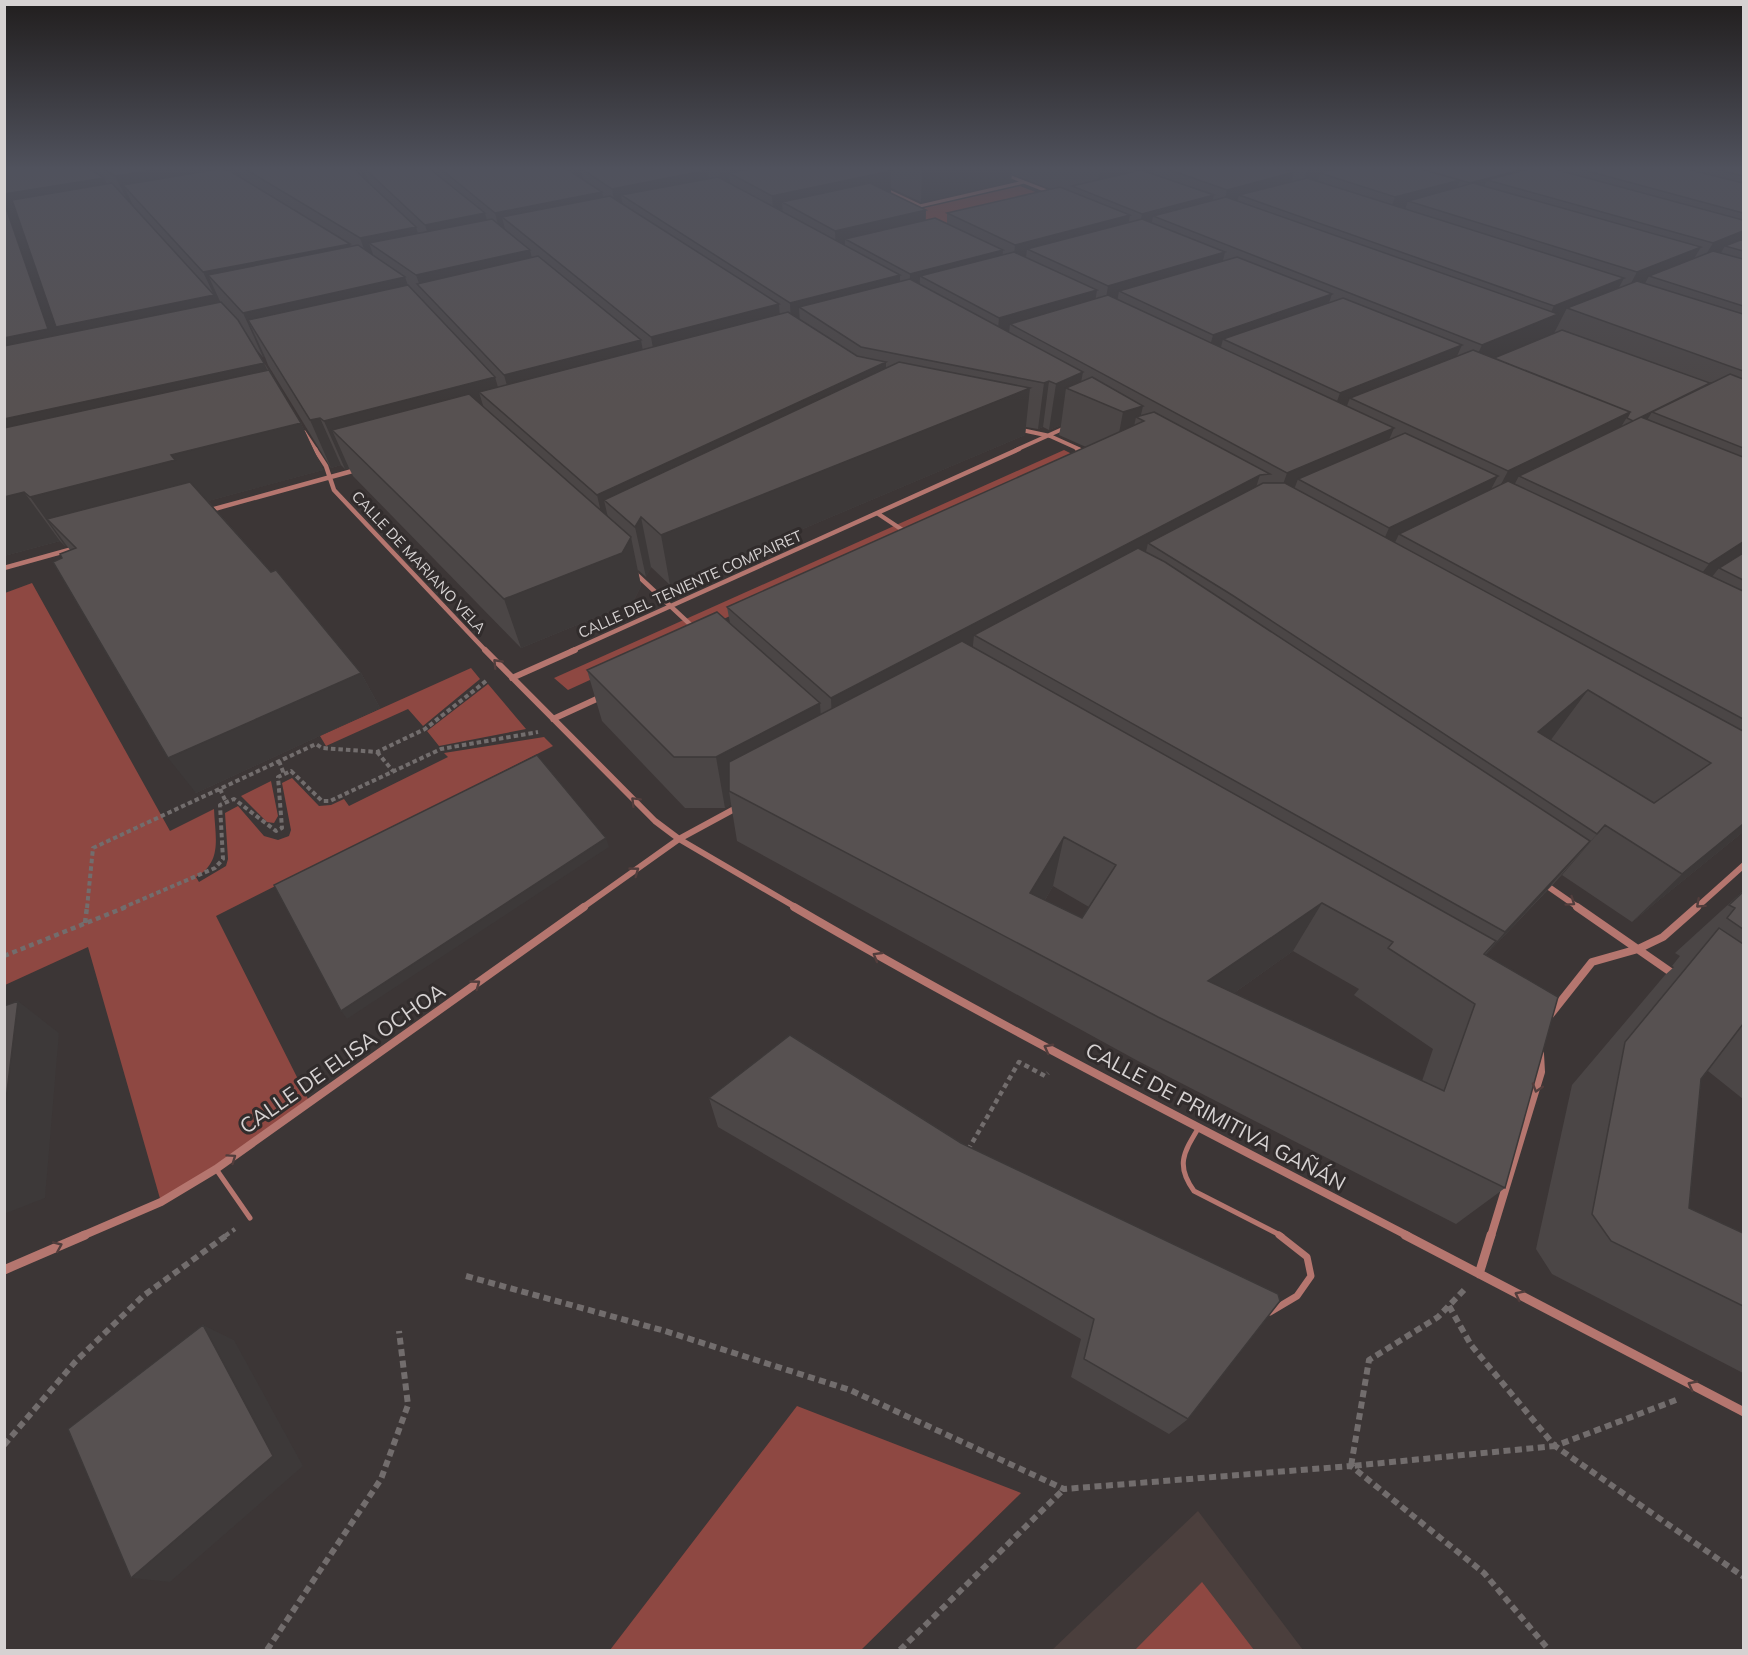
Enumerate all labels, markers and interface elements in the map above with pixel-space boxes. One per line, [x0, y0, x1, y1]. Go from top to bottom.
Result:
street label: CALLE DE MARIANO VELA [348, 487, 490, 637]
street label: CALLE DEL TENIENTE COMPAIRET [575, 526, 805, 642]
one-way arrow [494, 659, 505, 670]
one-way arrow [631, 798, 642, 809]
one-way arrow [628, 867, 639, 878]
one-way arrow [1564, 895, 1575, 906]
one-way arrow [1696, 897, 1707, 908]
one-way arrow [873, 951, 883, 963]
street label: CALLE DE ELISA OCHOA [234, 977, 450, 1139]
one-way arrow [470, 981, 481, 992]
street label: CALLE DE PRIMITIVA GAÑÁN [1081, 1036, 1351, 1196]
one-way arrow [1044, 1044, 1055, 1055]
one-way arrow [1532, 1082, 1544, 1093]
one-way arrow [225, 1154, 236, 1165]
one-way arrow [52, 1241, 63, 1253]
one-way arrow [1514, 1291, 1525, 1302]
one-way arrow [1687, 1381, 1698, 1392]

